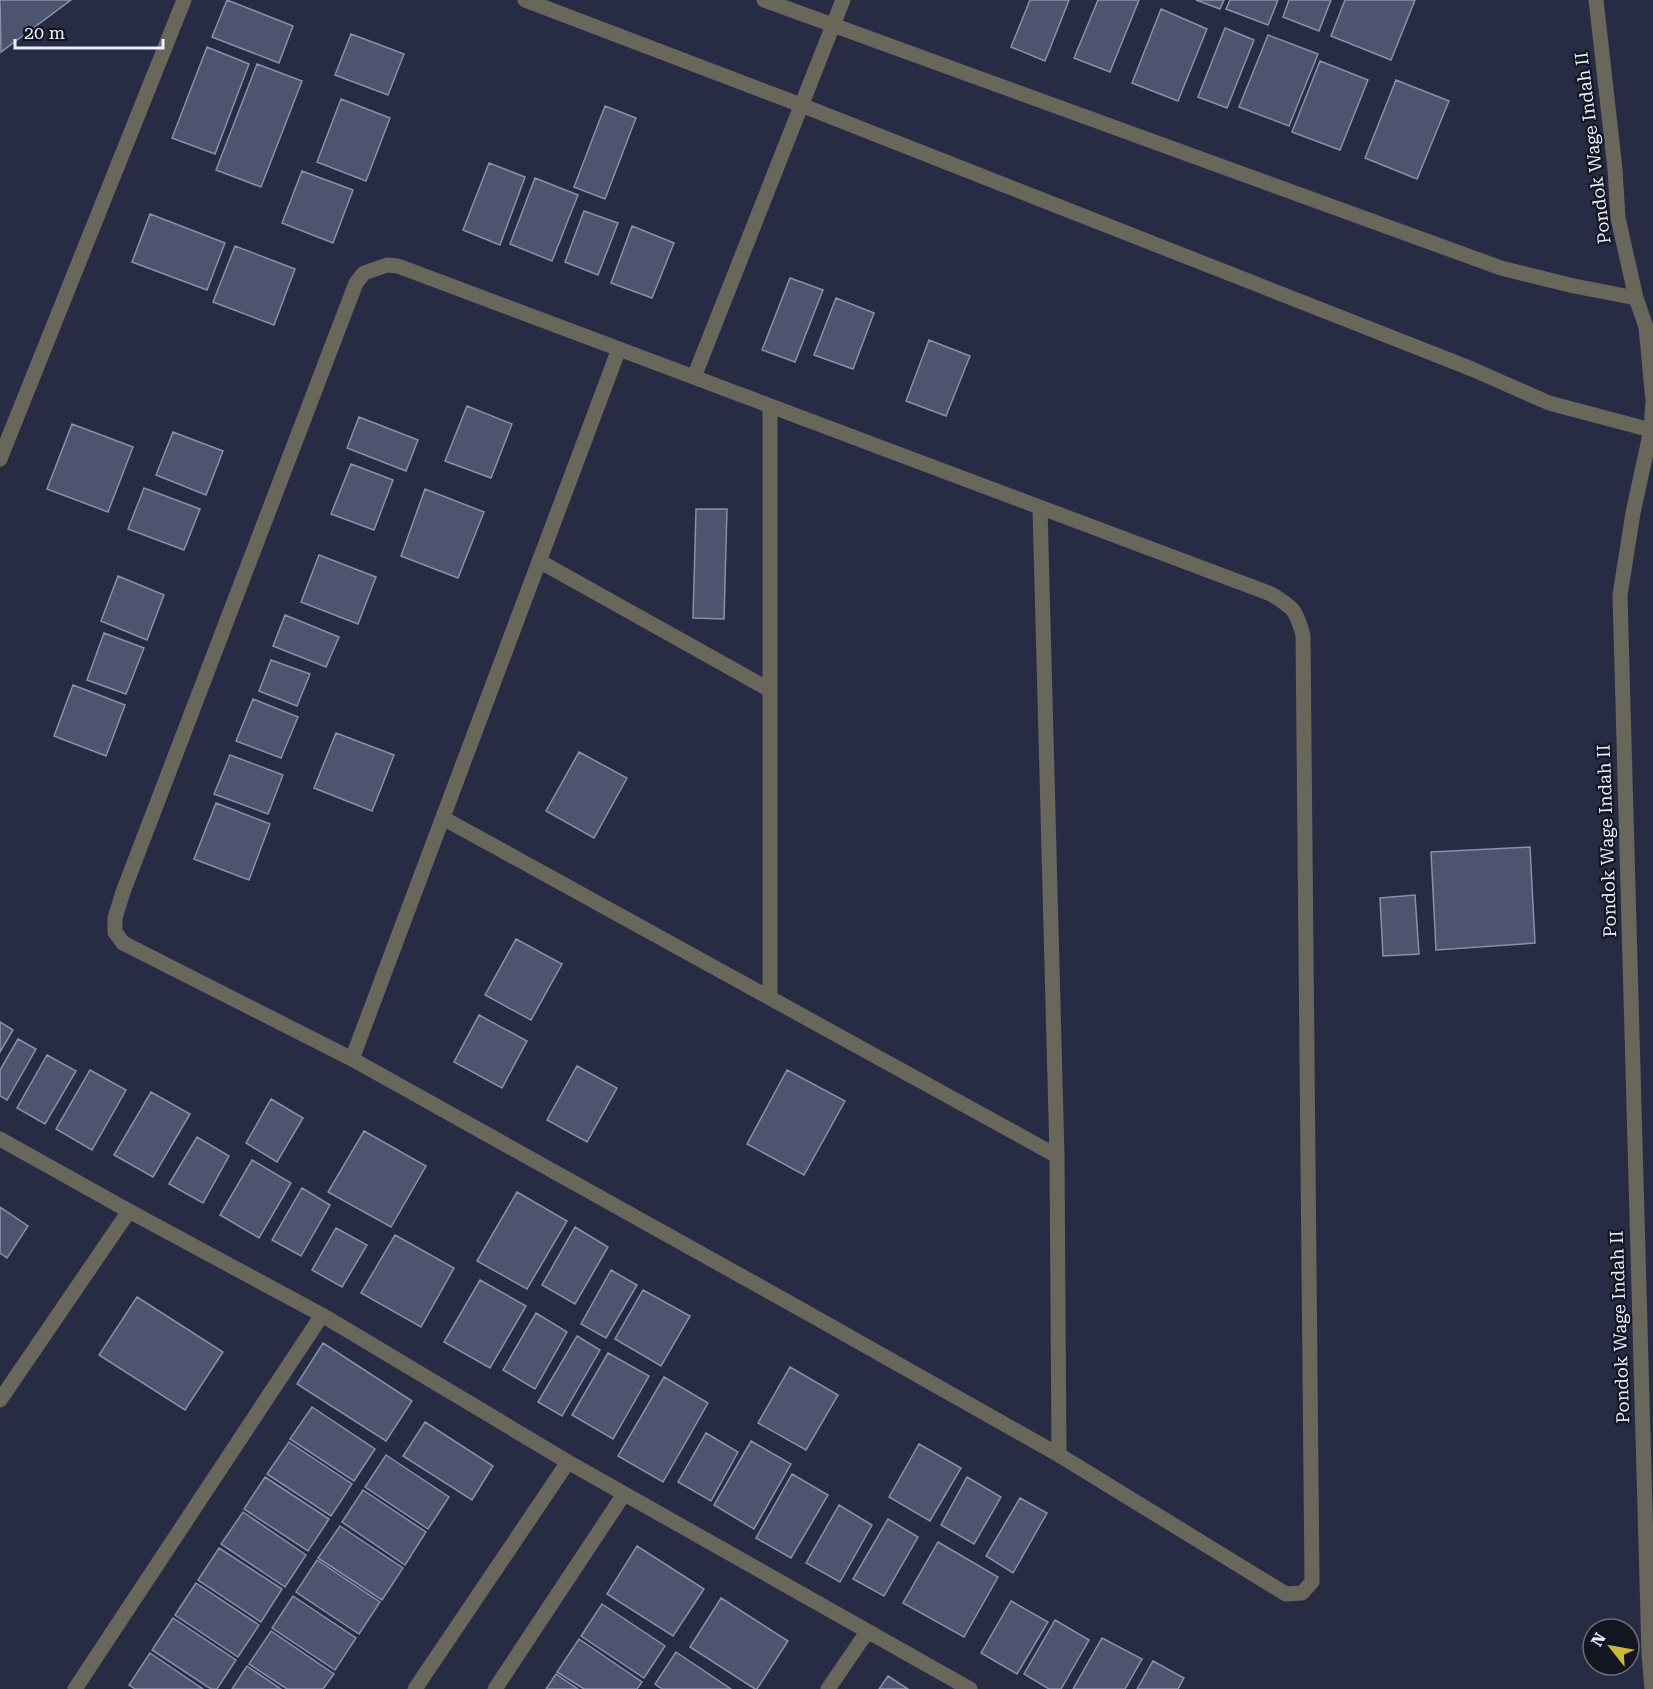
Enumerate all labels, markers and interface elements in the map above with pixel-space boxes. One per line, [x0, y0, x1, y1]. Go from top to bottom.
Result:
scale bar [15, 12, 164, 50]
text: 20 m [24, 22, 65, 43]
street label: Pondok Wage Indah II [1570, 51, 1615, 245]
street label: Pondok Wage Indah II [1593, 744, 1620, 938]
street label: Pondok Wage Indah II [1606, 1230, 1633, 1424]
north arrow [1581, 1617, 1641, 1677]
text: N [1587, 1629, 1610, 1650]

